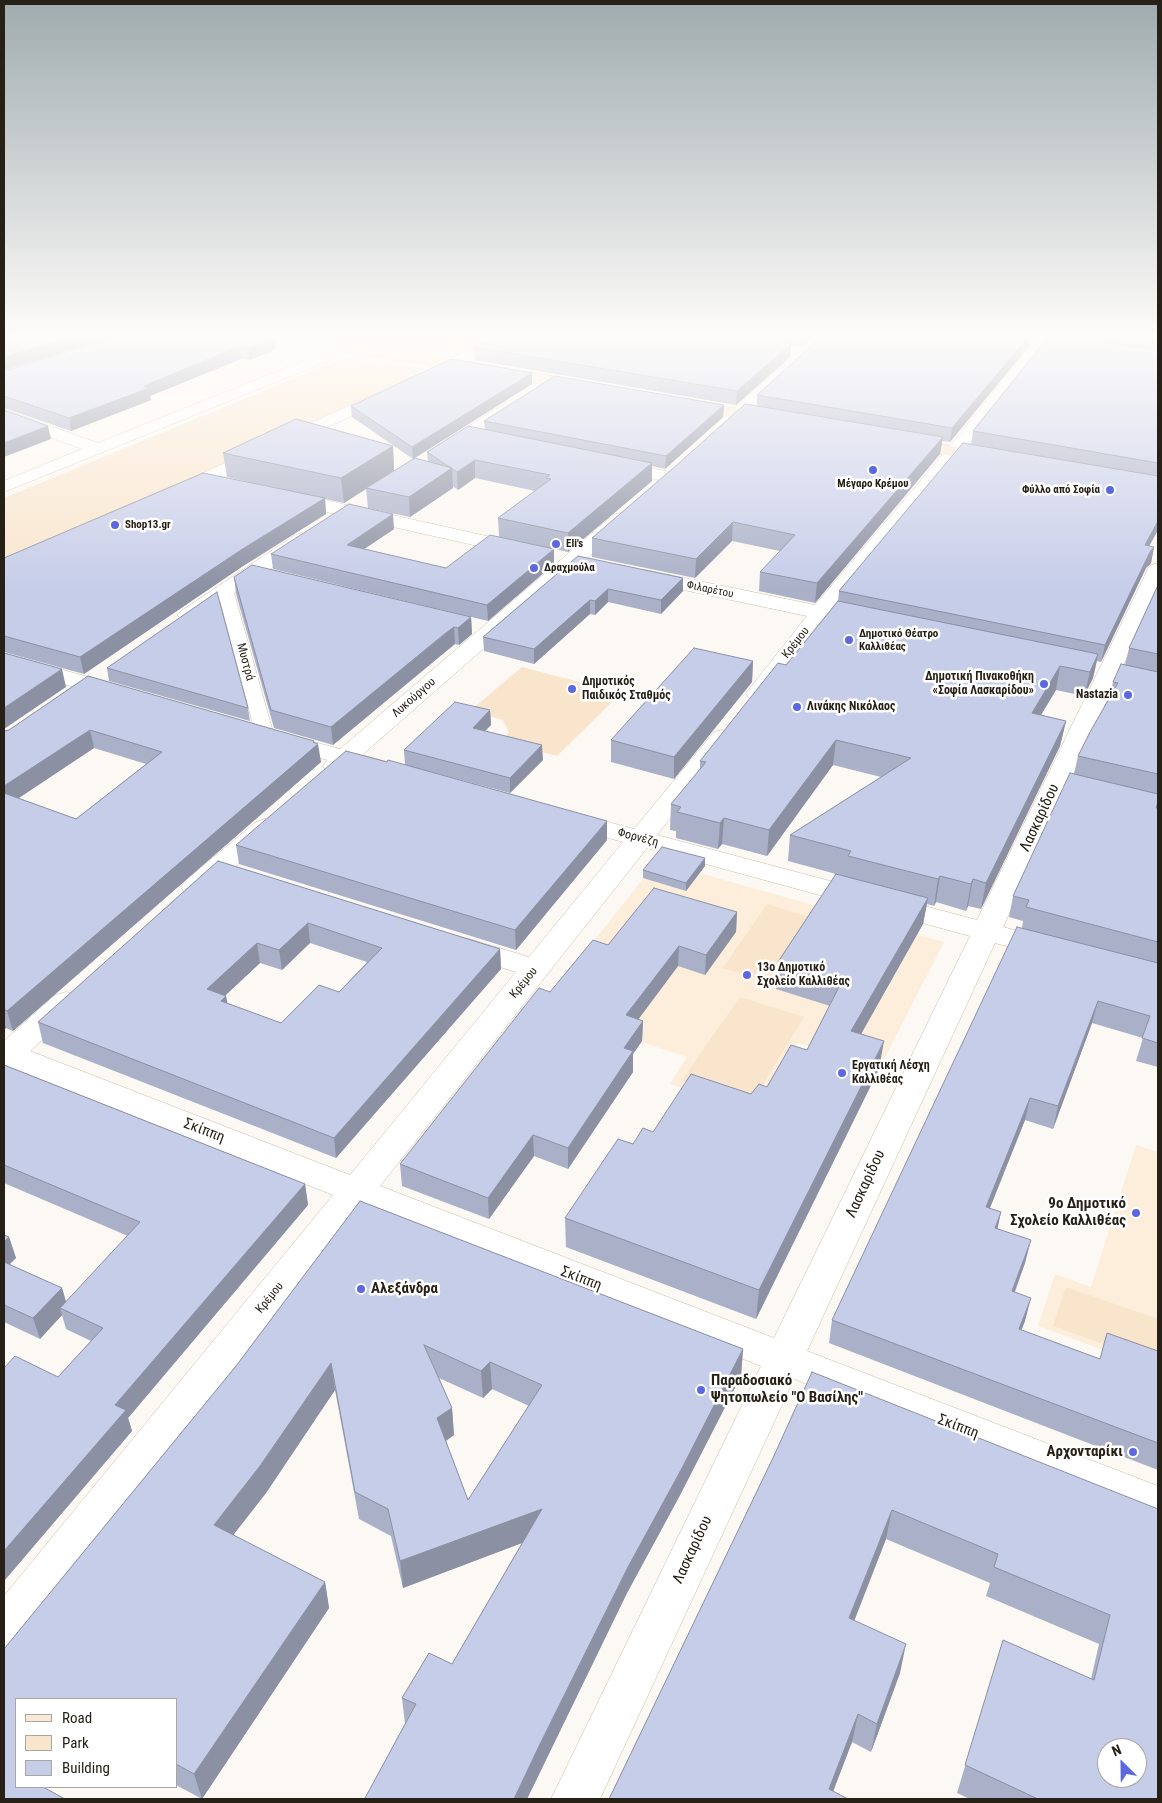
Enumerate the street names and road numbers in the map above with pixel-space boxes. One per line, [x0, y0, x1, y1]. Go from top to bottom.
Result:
street label: Φιλαρέτου [685, 579, 735, 601]
street label: Κρέμου [779, 624, 813, 662]
street label: Μυστρά [233, 642, 257, 682]
street label: Λυκούργου [389, 675, 439, 721]
street label: Λασκαρίδου [1017, 781, 1063, 855]
street label: Φορνέζη [616, 826, 660, 850]
street label: Κρέμου [507, 964, 541, 1002]
street label: Σκίππη [181, 1115, 227, 1147]
street label: Λασκαρίδου [843, 1147, 889, 1221]
street label: Σκίππη [558, 1263, 604, 1295]
street label: Κρέμου [253, 1279, 287, 1317]
street label: Σκίππη [935, 1411, 981, 1443]
street label: Λασκαρίδου [670, 1513, 716, 1587]

